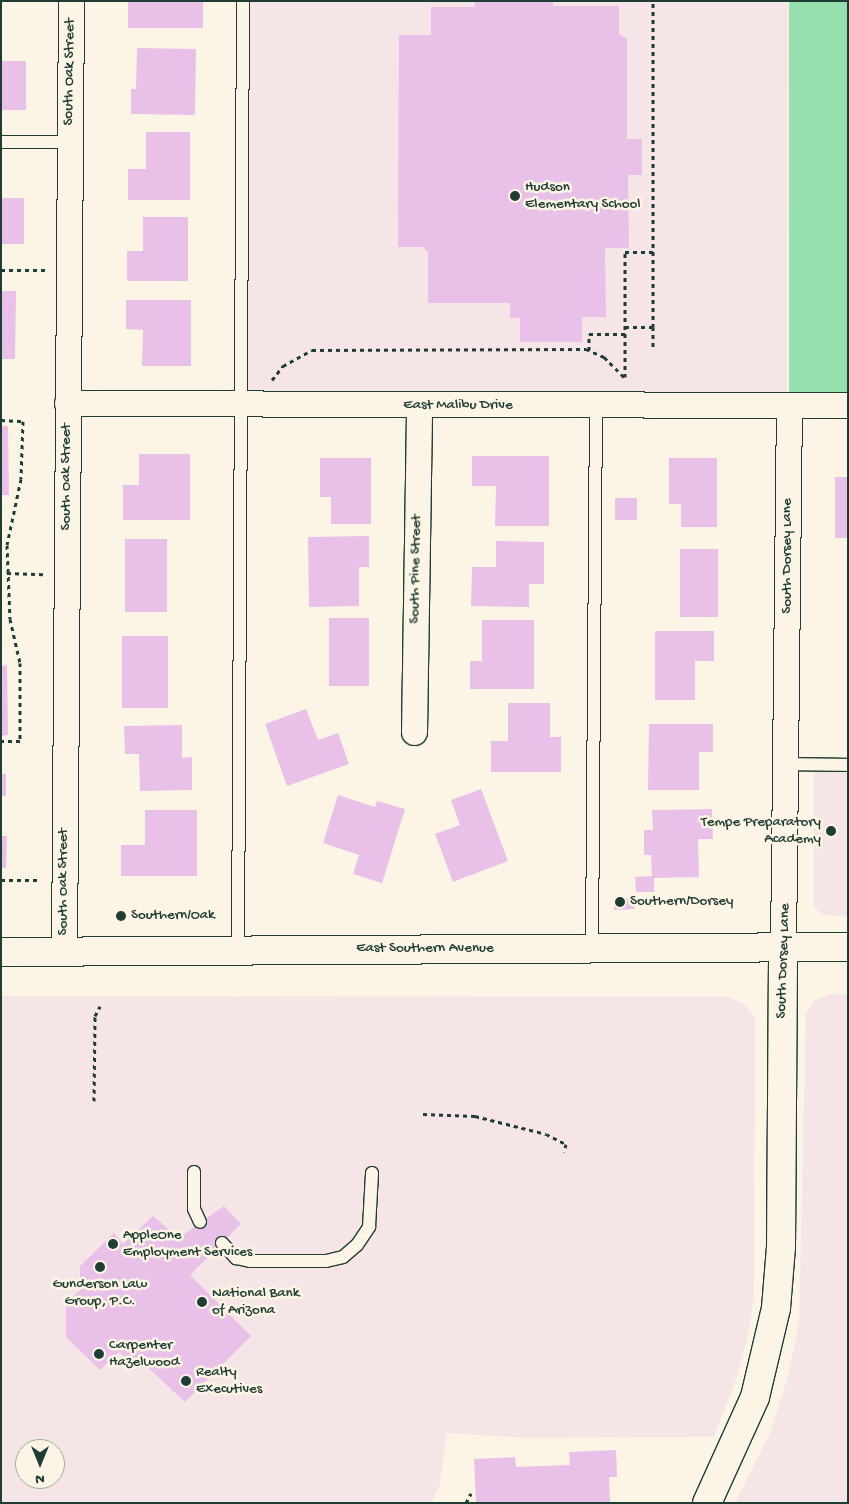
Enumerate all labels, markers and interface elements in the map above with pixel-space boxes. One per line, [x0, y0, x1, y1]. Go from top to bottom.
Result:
street label: South Oak Street [60, 18, 80, 126]
place label: Hudson Elementary School [525, 178, 641, 213]
marker: Hudson Elementary School [509, 190, 521, 202]
street label: East Malibu Drive [403, 397, 513, 415]
street label: South Oak Street [58, 423, 76, 531]
street label: South Dorsey Lane [779, 498, 797, 614]
street label: South Pine Street [406, 514, 426, 624]
place label: Tempe Preparatory Academy [701, 813, 821, 848]
marker: Tempe Preparatory Academy [825, 825, 837, 837]
street label: South Oak Street [55, 828, 73, 936]
place label: Southern/Dorsey [630, 893, 733, 911]
marker: Southern/Dorsey [614, 896, 626, 908]
street label: South Dorsey Lane [773, 903, 795, 1019]
place label: Southern/Oak [131, 907, 215, 925]
marker: Southern/Oak [115, 910, 127, 922]
street label: East Southern Avenue [356, 940, 494, 958]
place label: AppleOne Employment Services [123, 1226, 252, 1261]
marker: AppleOne Employment Services [107, 1238, 119, 1250]
marker: Gunderson Law Group, P.C. [94, 1261, 106, 1273]
place label: Gunderson Law Group, P.C. [53, 1275, 147, 1310]
place label: National Bank of Arizona [212, 1284, 299, 1319]
marker: National Bank of Arizona [196, 1296, 208, 1308]
place label: Carpenter Hazelwood [109, 1336, 180, 1371]
marker: Carpenter Hazelwood [93, 1348, 105, 1360]
place label: Realty Executives [196, 1363, 262, 1398]
marker: Realty Executives [180, 1375, 192, 1387]
north arrow [15, 1439, 65, 1489]
text: N [35, 1470, 45, 1487]

